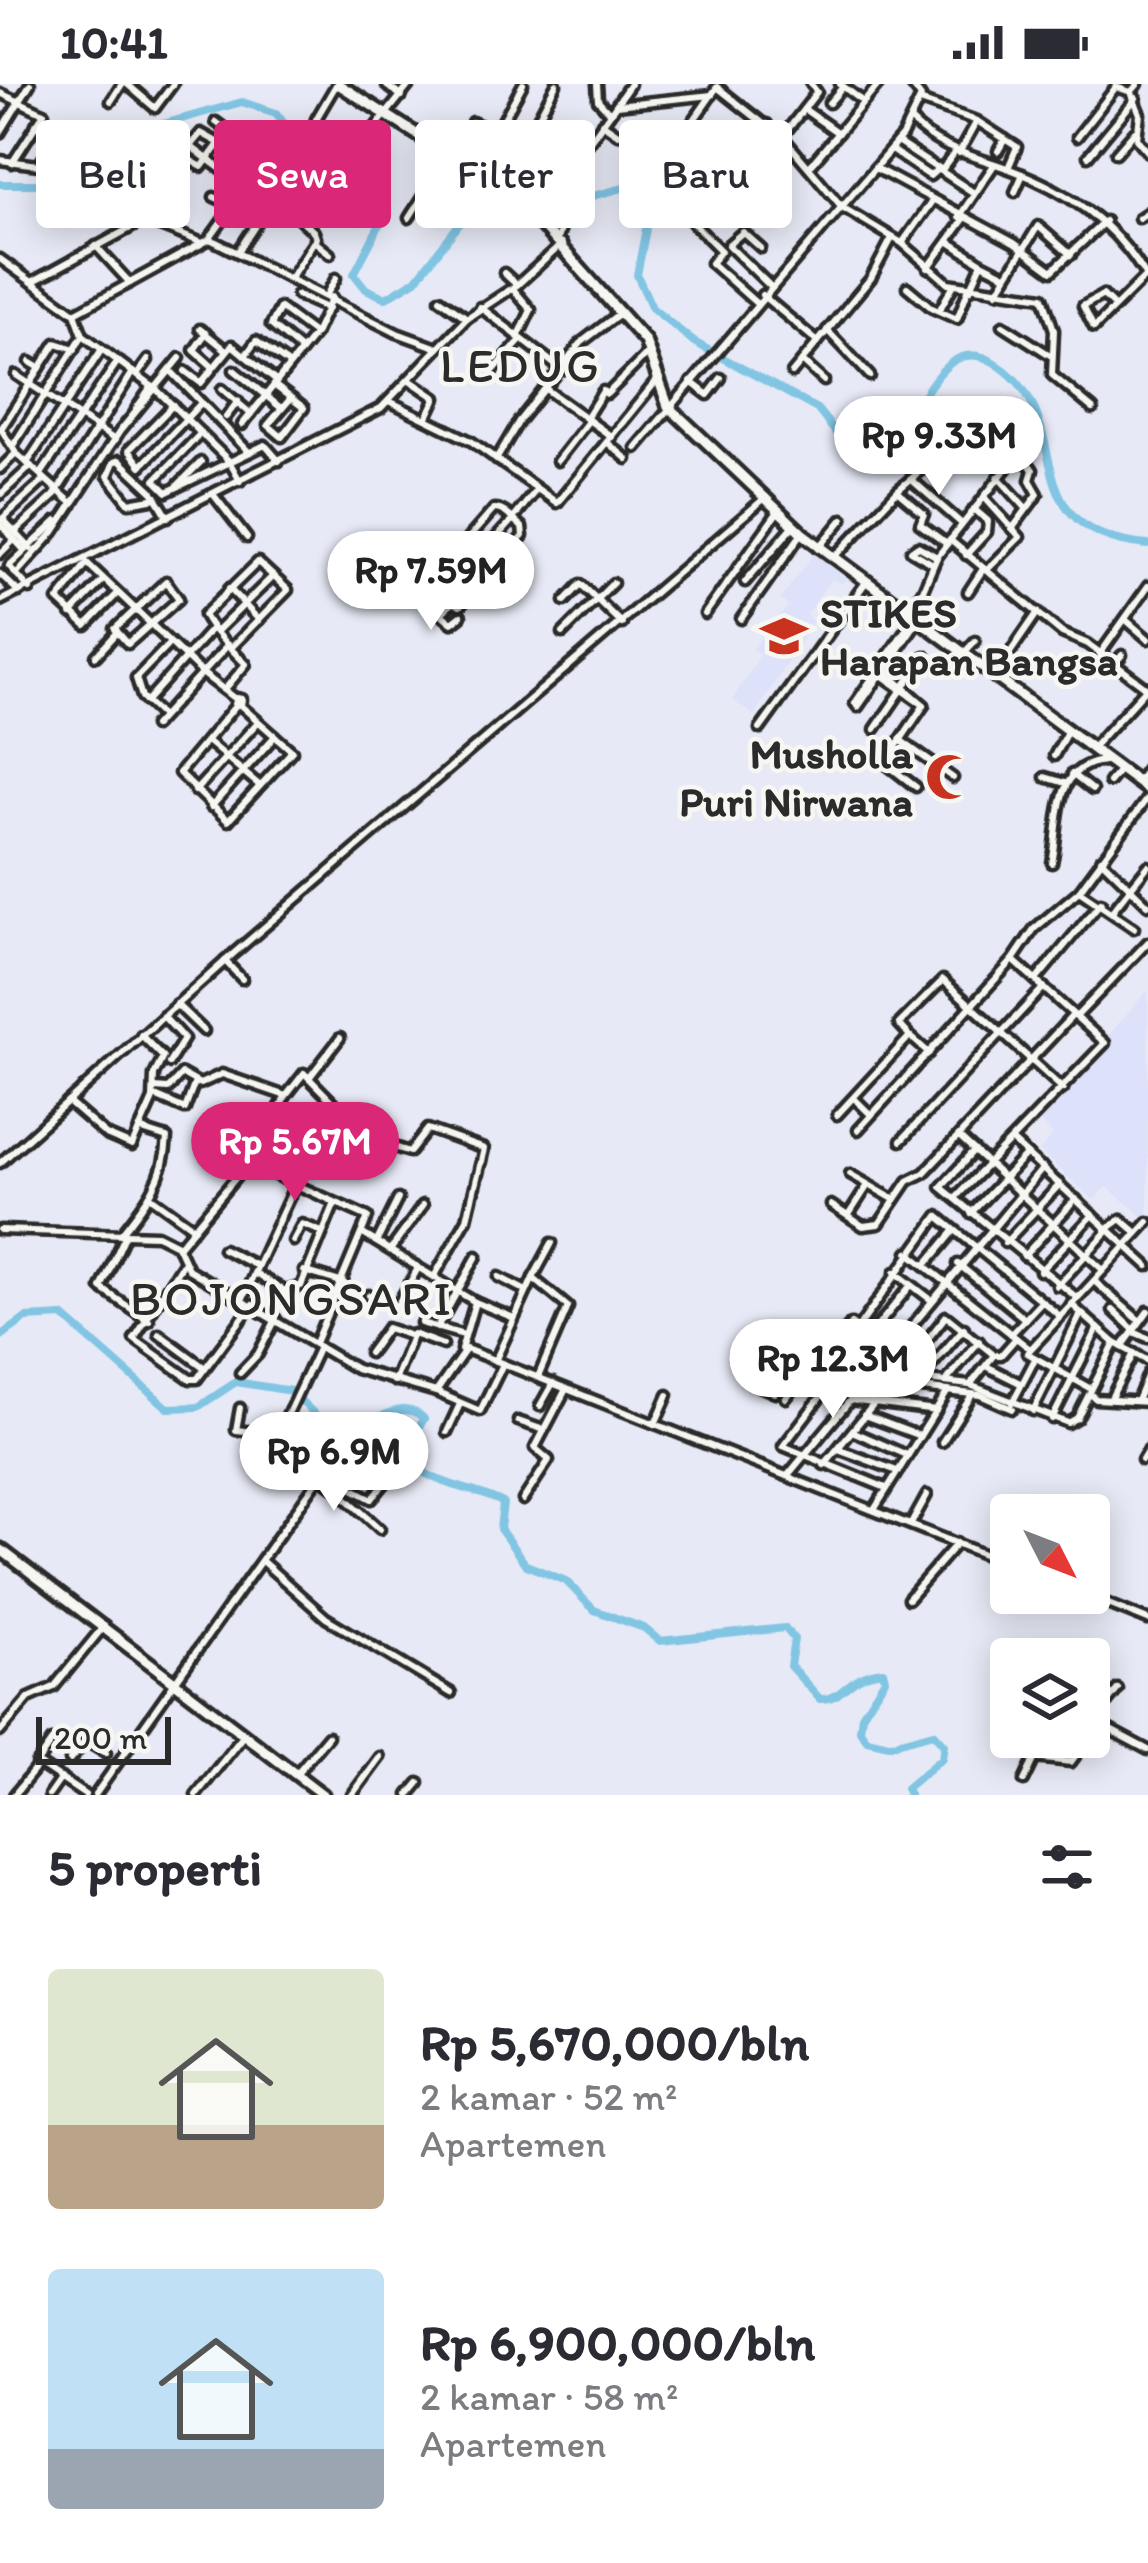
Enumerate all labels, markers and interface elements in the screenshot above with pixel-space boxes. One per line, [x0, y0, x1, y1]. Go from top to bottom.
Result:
text: 10:41 [60, 15, 168, 69]
chip: Beli [36, 120, 190, 228]
chip: Sewa [214, 120, 391, 228]
chip: Filter [415, 120, 595, 228]
chip: Baru [619, 120, 792, 228]
district label: LEDUG [440, 336, 602, 394]
pin: Rp 9.33M [815, 396, 1063, 498]
text: Rp 9.33M [861, 411, 1017, 458]
pin: Rp 7.59M [307, 531, 555, 633]
text: Rp 7.59M [354, 546, 508, 593]
place label: STIKES Harapan Bangsa [820, 587, 1118, 686]
school or university icon: STIKES Harapan Bangsa [759, 611, 809, 661]
place label: Musholla Puri Nirwana [679, 728, 913, 827]
mosque icon: Musholla Puri Nirwana [924, 752, 974, 802]
pin: Rp 5.67M [171, 1102, 419, 1204]
text: Rp 5.67M [218, 1117, 372, 1164]
district label: BOJONGSARI [130, 1269, 454, 1327]
pin: Rp 12.3M [709, 1319, 957, 1421]
text: Rp 12.3M [756, 1334, 910, 1381]
pin: Rp 6.9M [223, 1412, 445, 1514]
text: Rp 6.9M [266, 1427, 402, 1474]
north arrow [990, 1494, 1110, 1614]
map controls [990, 1494, 1110, 1758]
button: layers [990, 1638, 1110, 1758]
scale bar [36, 1711, 171, 1764]
text: 200 m [54, 1718, 147, 1757]
icon: filters [1034, 1834, 1100, 1900]
text: 5 properti [48, 1837, 262, 1898]
text: Rp 5,670,000/bln [420, 2012, 810, 2073]
icon: home [144, 2017, 288, 2161]
text: 2 kamar · 52 m² [420, 2073, 677, 2120]
text: Apartemen [420, 2120, 606, 2167]
text: Rp 6,900,000/bln [420, 2312, 816, 2373]
icon: home [144, 2317, 288, 2461]
text: 2 kamar · 58 m² [420, 2373, 678, 2420]
text: Apartemen [420, 2420, 606, 2467]

